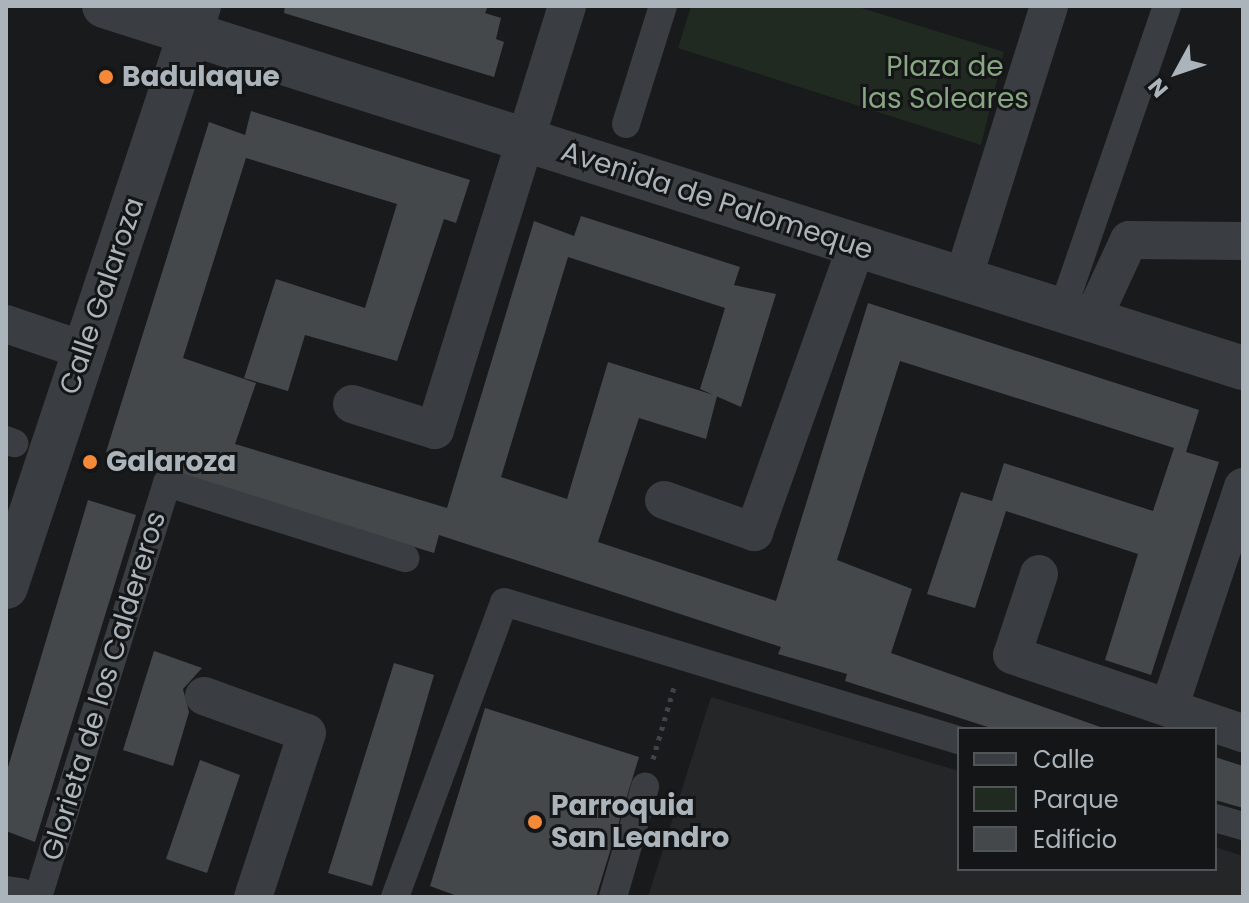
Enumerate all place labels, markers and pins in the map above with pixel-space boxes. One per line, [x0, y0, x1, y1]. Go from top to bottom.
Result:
place label: Badulaque [122, 60, 280, 94]
marker: Badulaque [97, 68, 115, 86]
place label: Galaroza [106, 445, 236, 479]
marker: Galaroza [81, 453, 99, 471]
place label: Parroquia San Leandro [551, 789, 729, 855]
marker: Parroquia San Leandro [526, 813, 544, 831]

